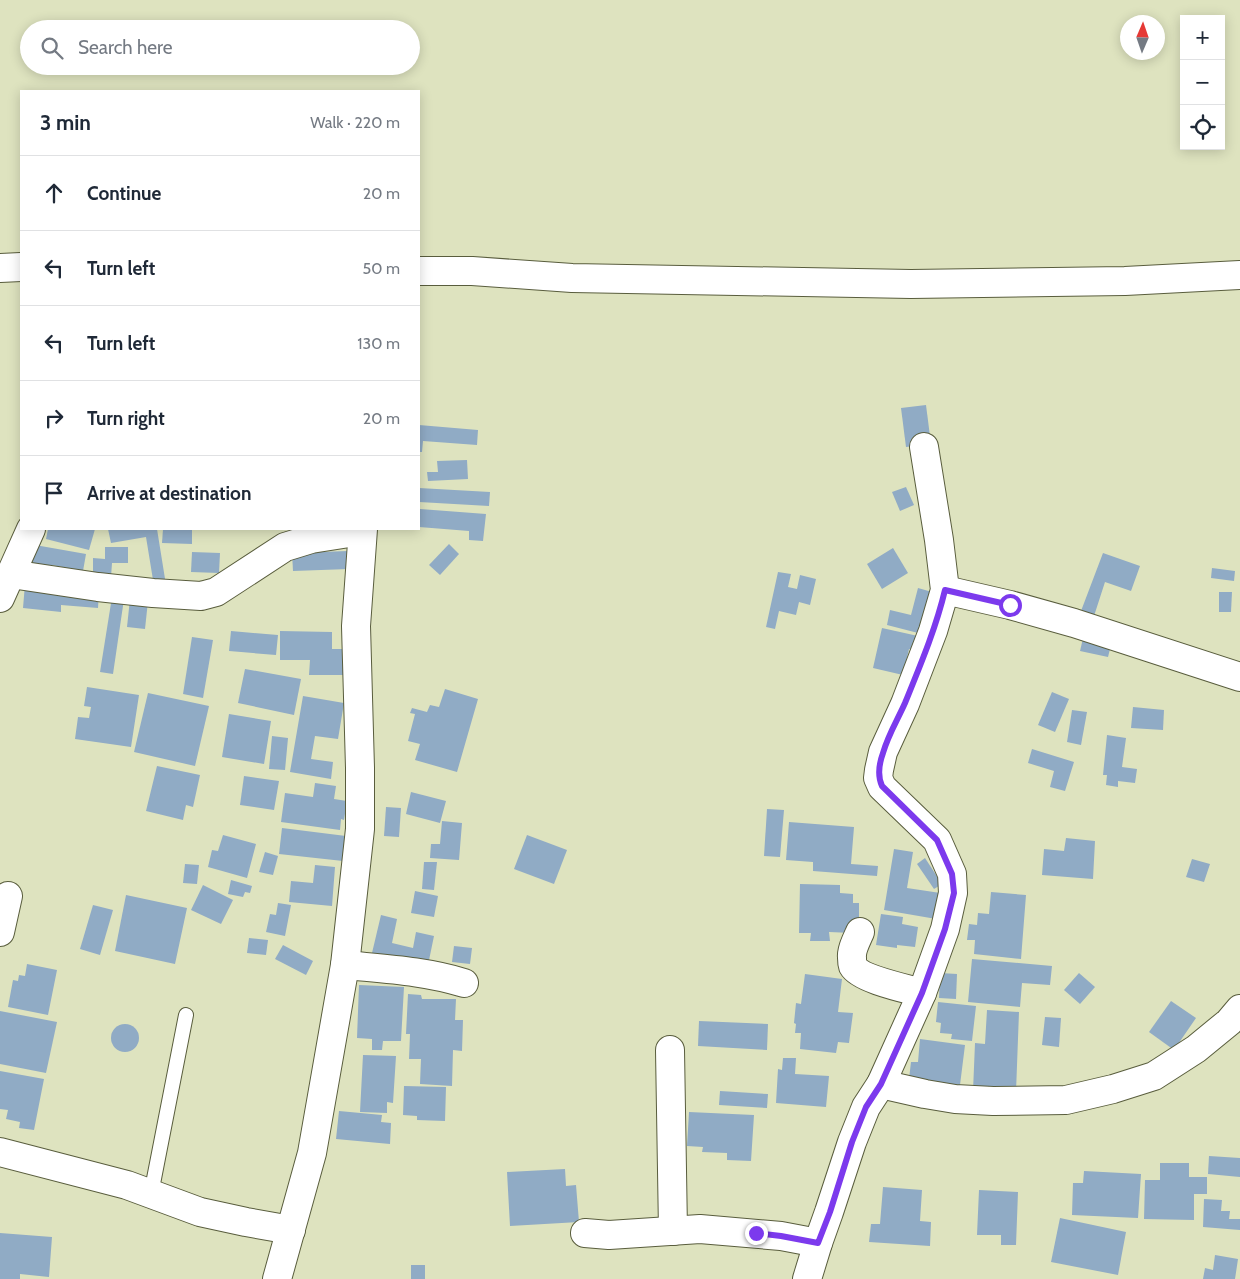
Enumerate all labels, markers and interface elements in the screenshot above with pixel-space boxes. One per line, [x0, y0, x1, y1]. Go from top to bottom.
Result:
north arrow [1120, 15, 1165, 60]
map controls [1180, 15, 1225, 150]
button: + [1180, 15, 1225, 60]
search box [20, 20, 420, 75]
icon: search [38, 34, 66, 62]
text: Search here [78, 36, 172, 59]
button: − [1180, 60, 1225, 105]
button: locate [1180, 105, 1225, 150]
text: 3 min [40, 110, 91, 135]
text: Walk · 220 m [310, 113, 400, 132]
icon: ahead [40, 179, 68, 207]
text: Continue [87, 182, 161, 205]
text: 20 m [363, 184, 400, 203]
icon: left [40, 254, 68, 282]
text: Turn left [87, 257, 155, 280]
text: 50 m [363, 259, 400, 278]
icon: left [40, 329, 68, 357]
text: Turn left [87, 332, 155, 355]
text: 130 m [357, 334, 400, 353]
icon: right [40, 404, 68, 432]
text: Turn right [87, 407, 165, 430]
text: 20 m [363, 409, 400, 428]
icon: arrive [40, 479, 68, 507]
text: Arrive at destination [87, 482, 251, 505]
route start [999, 594, 1022, 617]
route end [745, 1222, 768, 1245]

